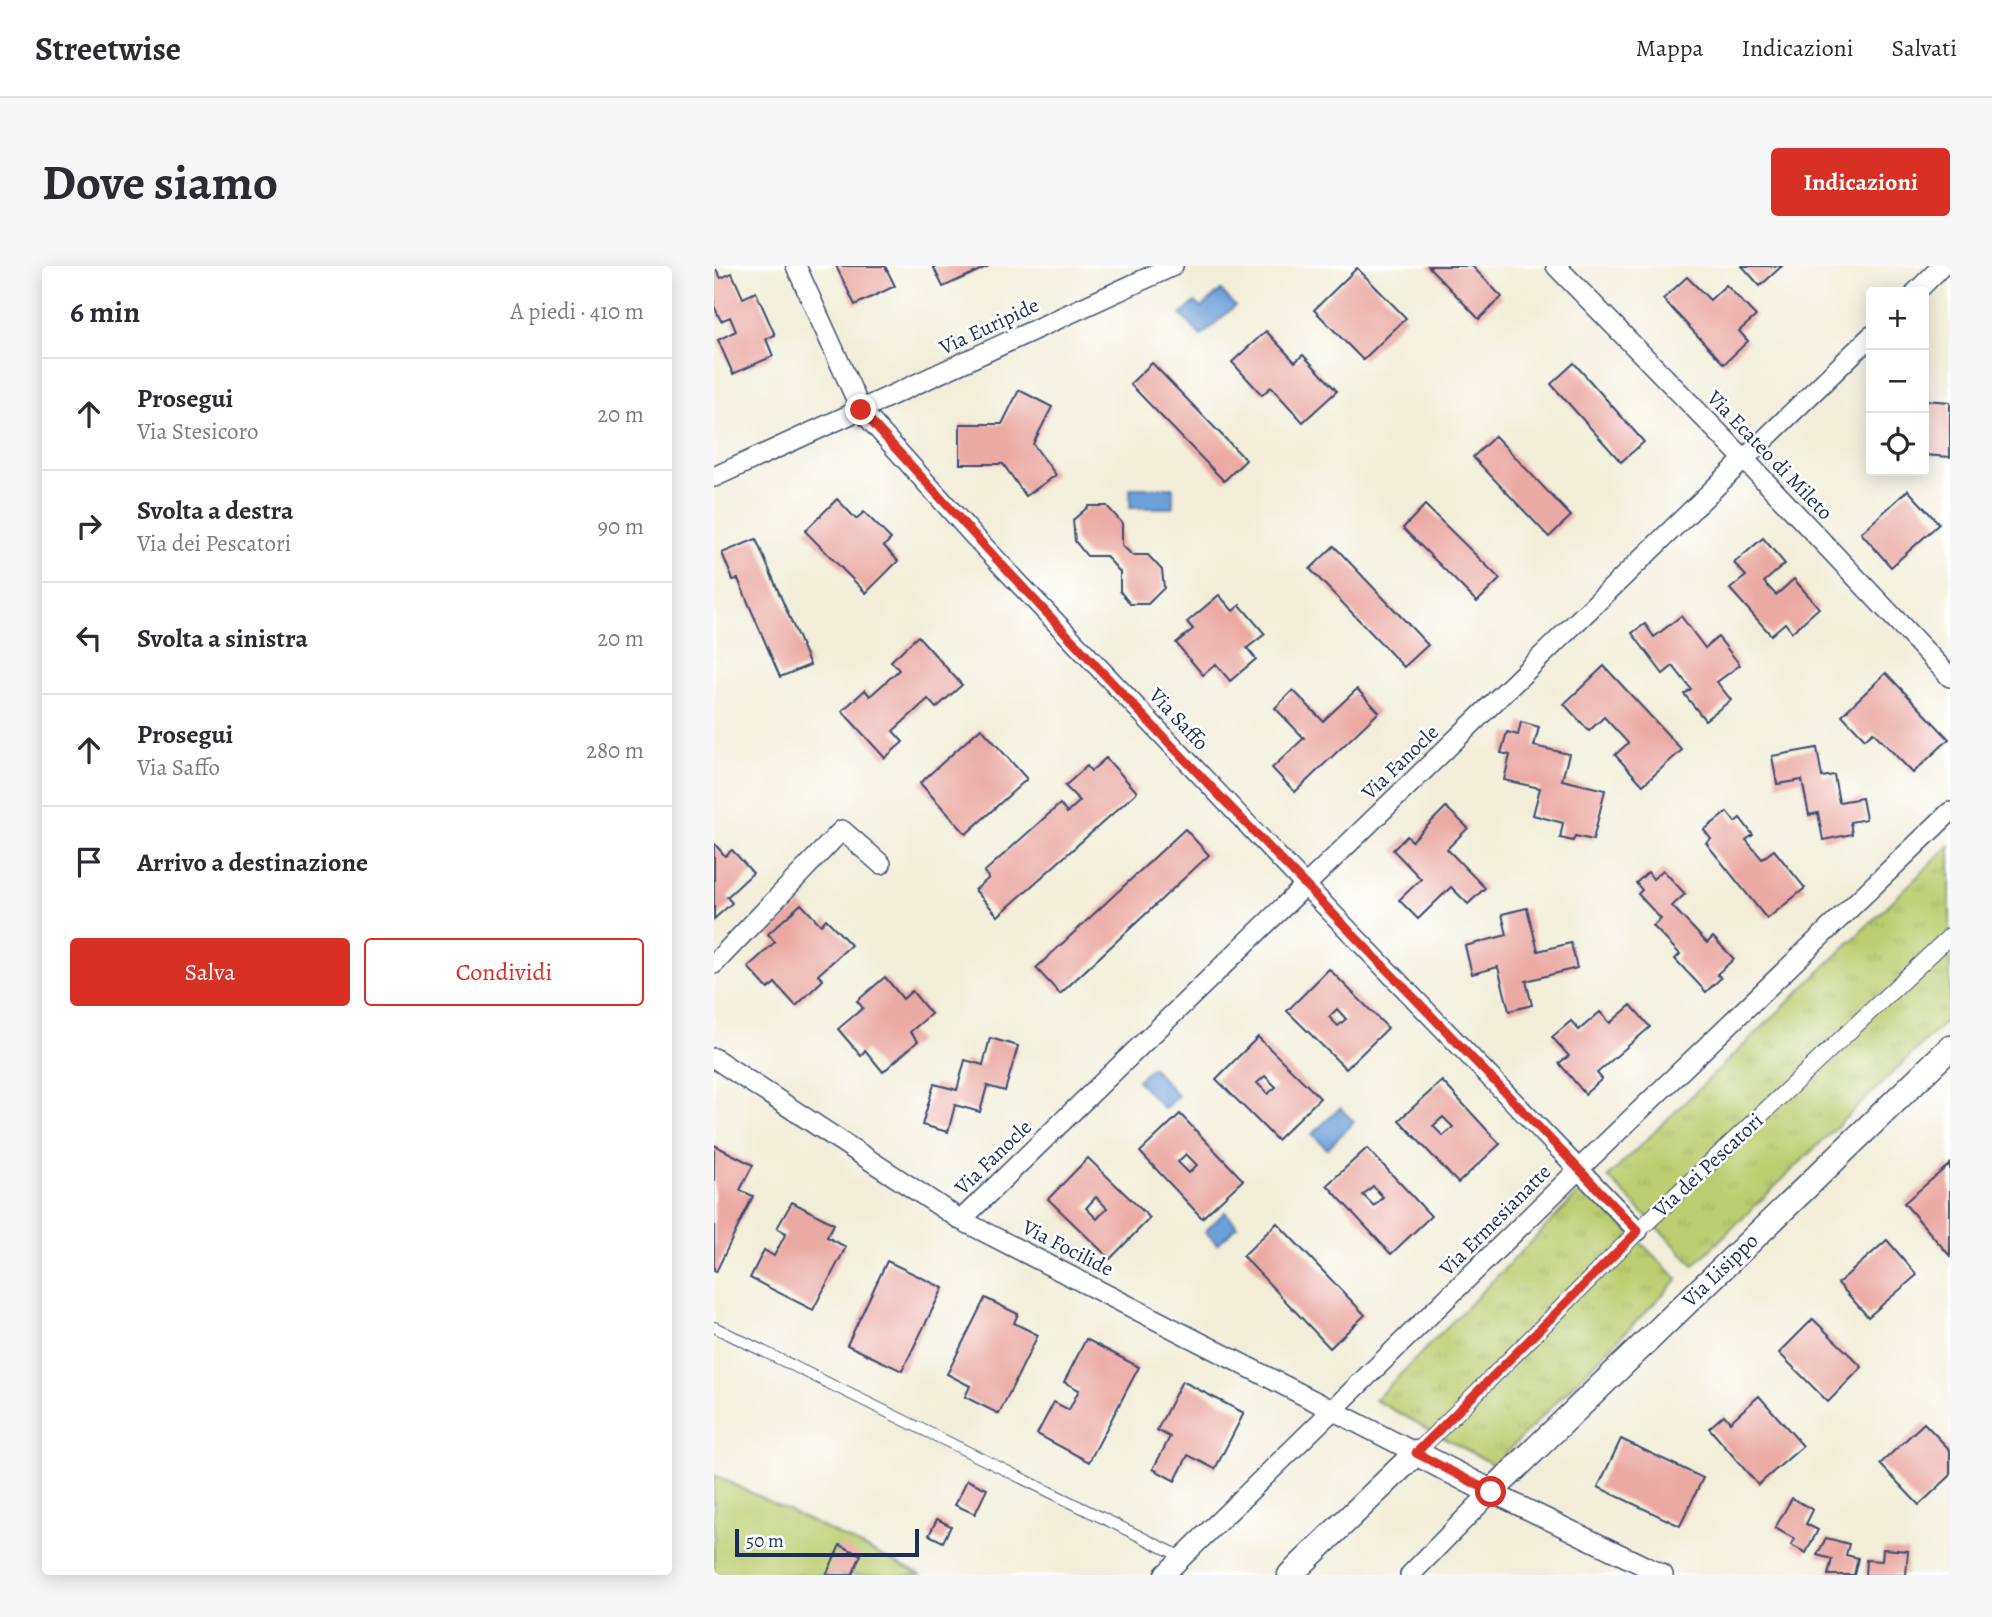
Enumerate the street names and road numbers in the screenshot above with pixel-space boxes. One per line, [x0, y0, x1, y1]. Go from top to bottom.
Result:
street label: Via Euripide [934, 291, 1043, 362]
street label: Via Ecateo di Mileto [1700, 383, 1839, 526]
street label: Via Saffo [1142, 681, 1215, 756]
street label: Via Fanocle [1355, 718, 1445, 806]
street label: Via dei Pescatori [1646, 1107, 1769, 1224]
street label: Via Fanocle [948, 1113, 1038, 1201]
street label: Via Ermesianatte [1432, 1158, 1557, 1283]
street label: Via Focilide [1017, 1213, 1118, 1283]
street label: Via Lisippo [1675, 1227, 1764, 1314]

